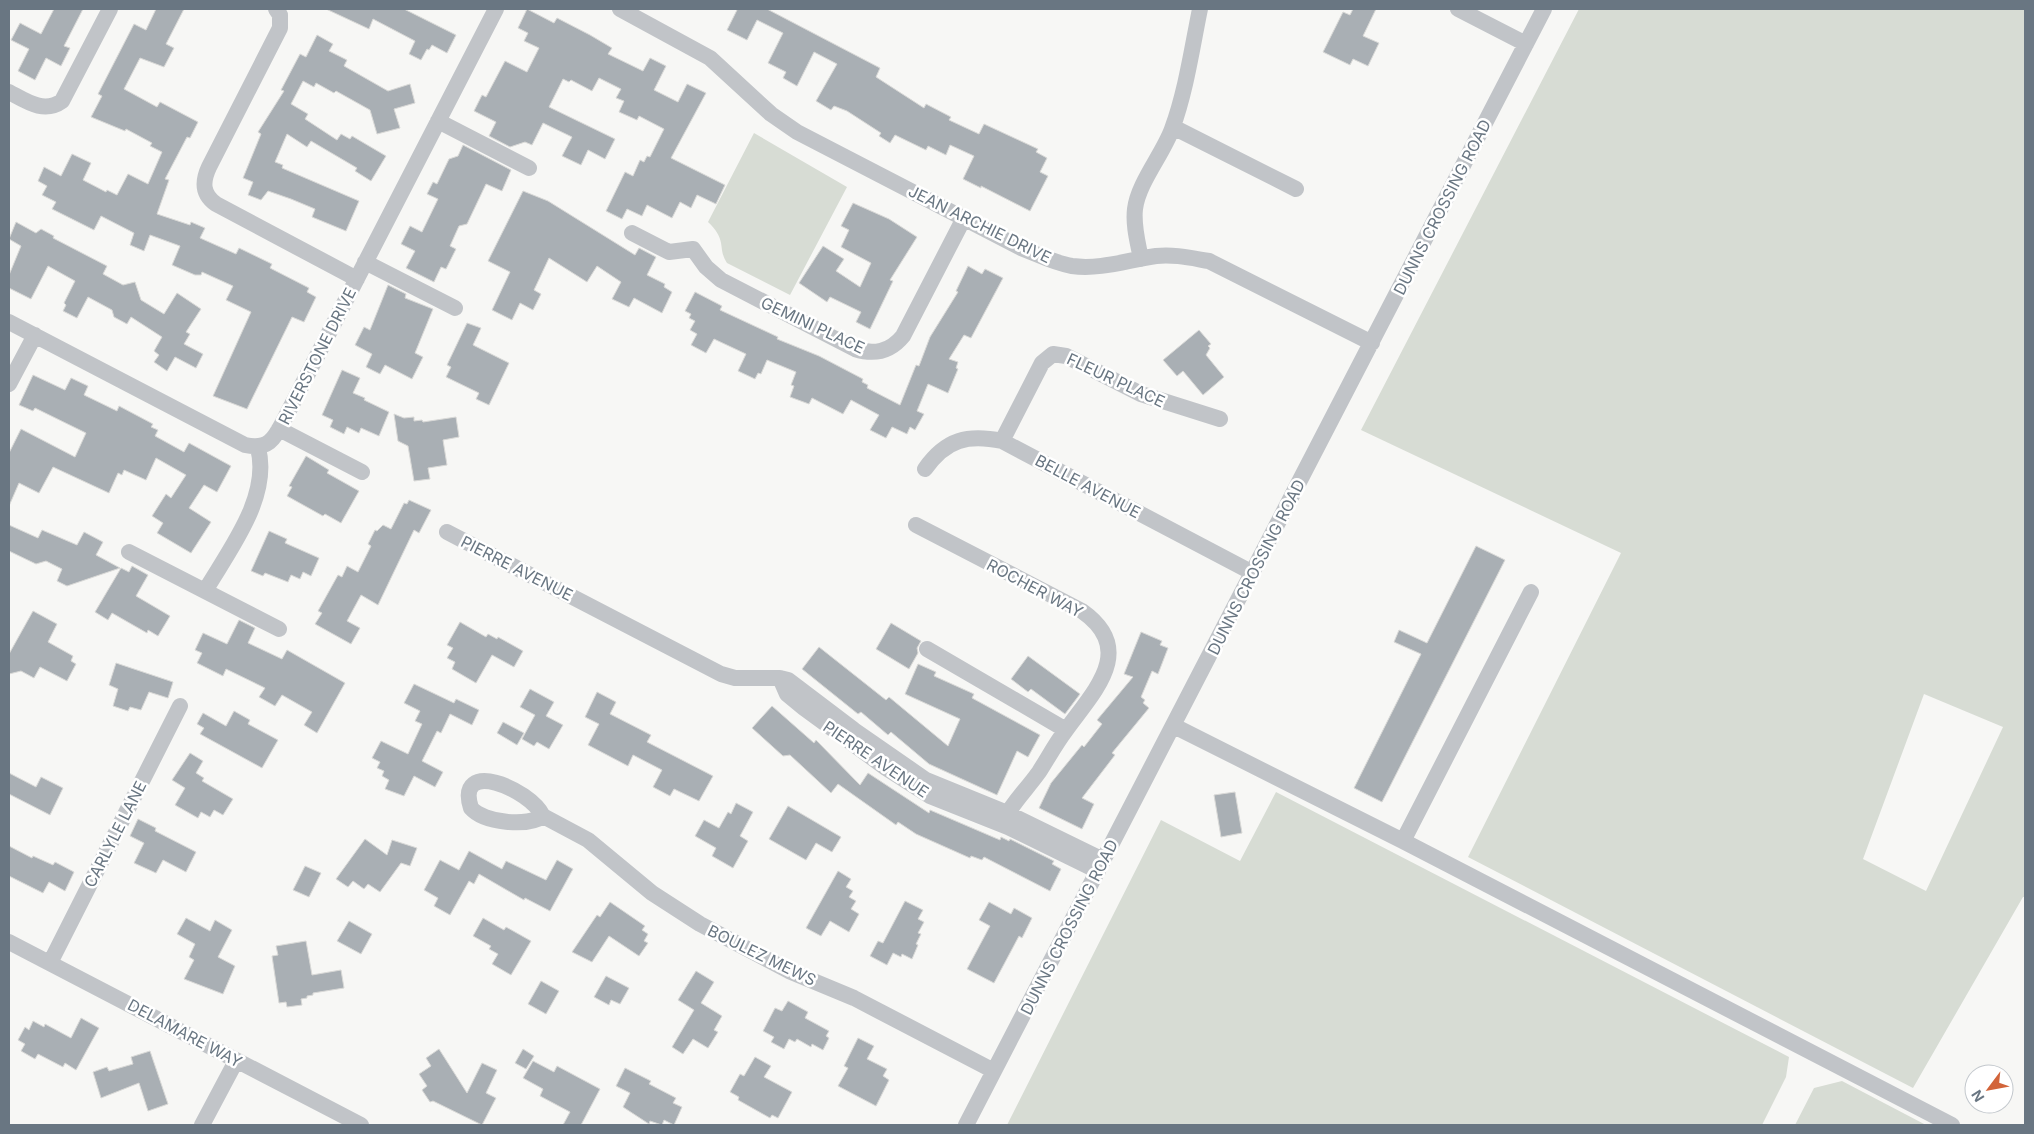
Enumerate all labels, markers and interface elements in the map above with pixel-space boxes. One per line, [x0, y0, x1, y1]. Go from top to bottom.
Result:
street label: DUNNS CROSSING ROAD [1389, 116, 1495, 298]
street label: JEAN ARCHIE DRIVE [905, 181, 1055, 267]
street label: RIVERSTONE DRIVE [274, 284, 360, 428]
street label: GEMINI PLACE [758, 292, 868, 358]
street label: FLEUR PLACE [1064, 349, 1168, 411]
street label: BELLE AVENUE [1032, 450, 1144, 522]
street label: DUNNS CROSSING ROAD [1203, 476, 1309, 658]
street label: PIERRE AVENUE [458, 531, 576, 605]
street label: ROCHER WAY [983, 554, 1087, 622]
street label: PIERRE AVENUE [819, 716, 933, 802]
street label: CARLYLE LANE [80, 777, 150, 891]
street label: DUNNS CROSSING ROAD [1016, 836, 1122, 1018]
street label: BOULEZ MEWS [705, 920, 819, 990]
street label: DELAMARE WAY [124, 994, 246, 1072]
north arrow [1964, 1064, 2014, 1114]
text: N [1968, 1087, 1988, 1105]

